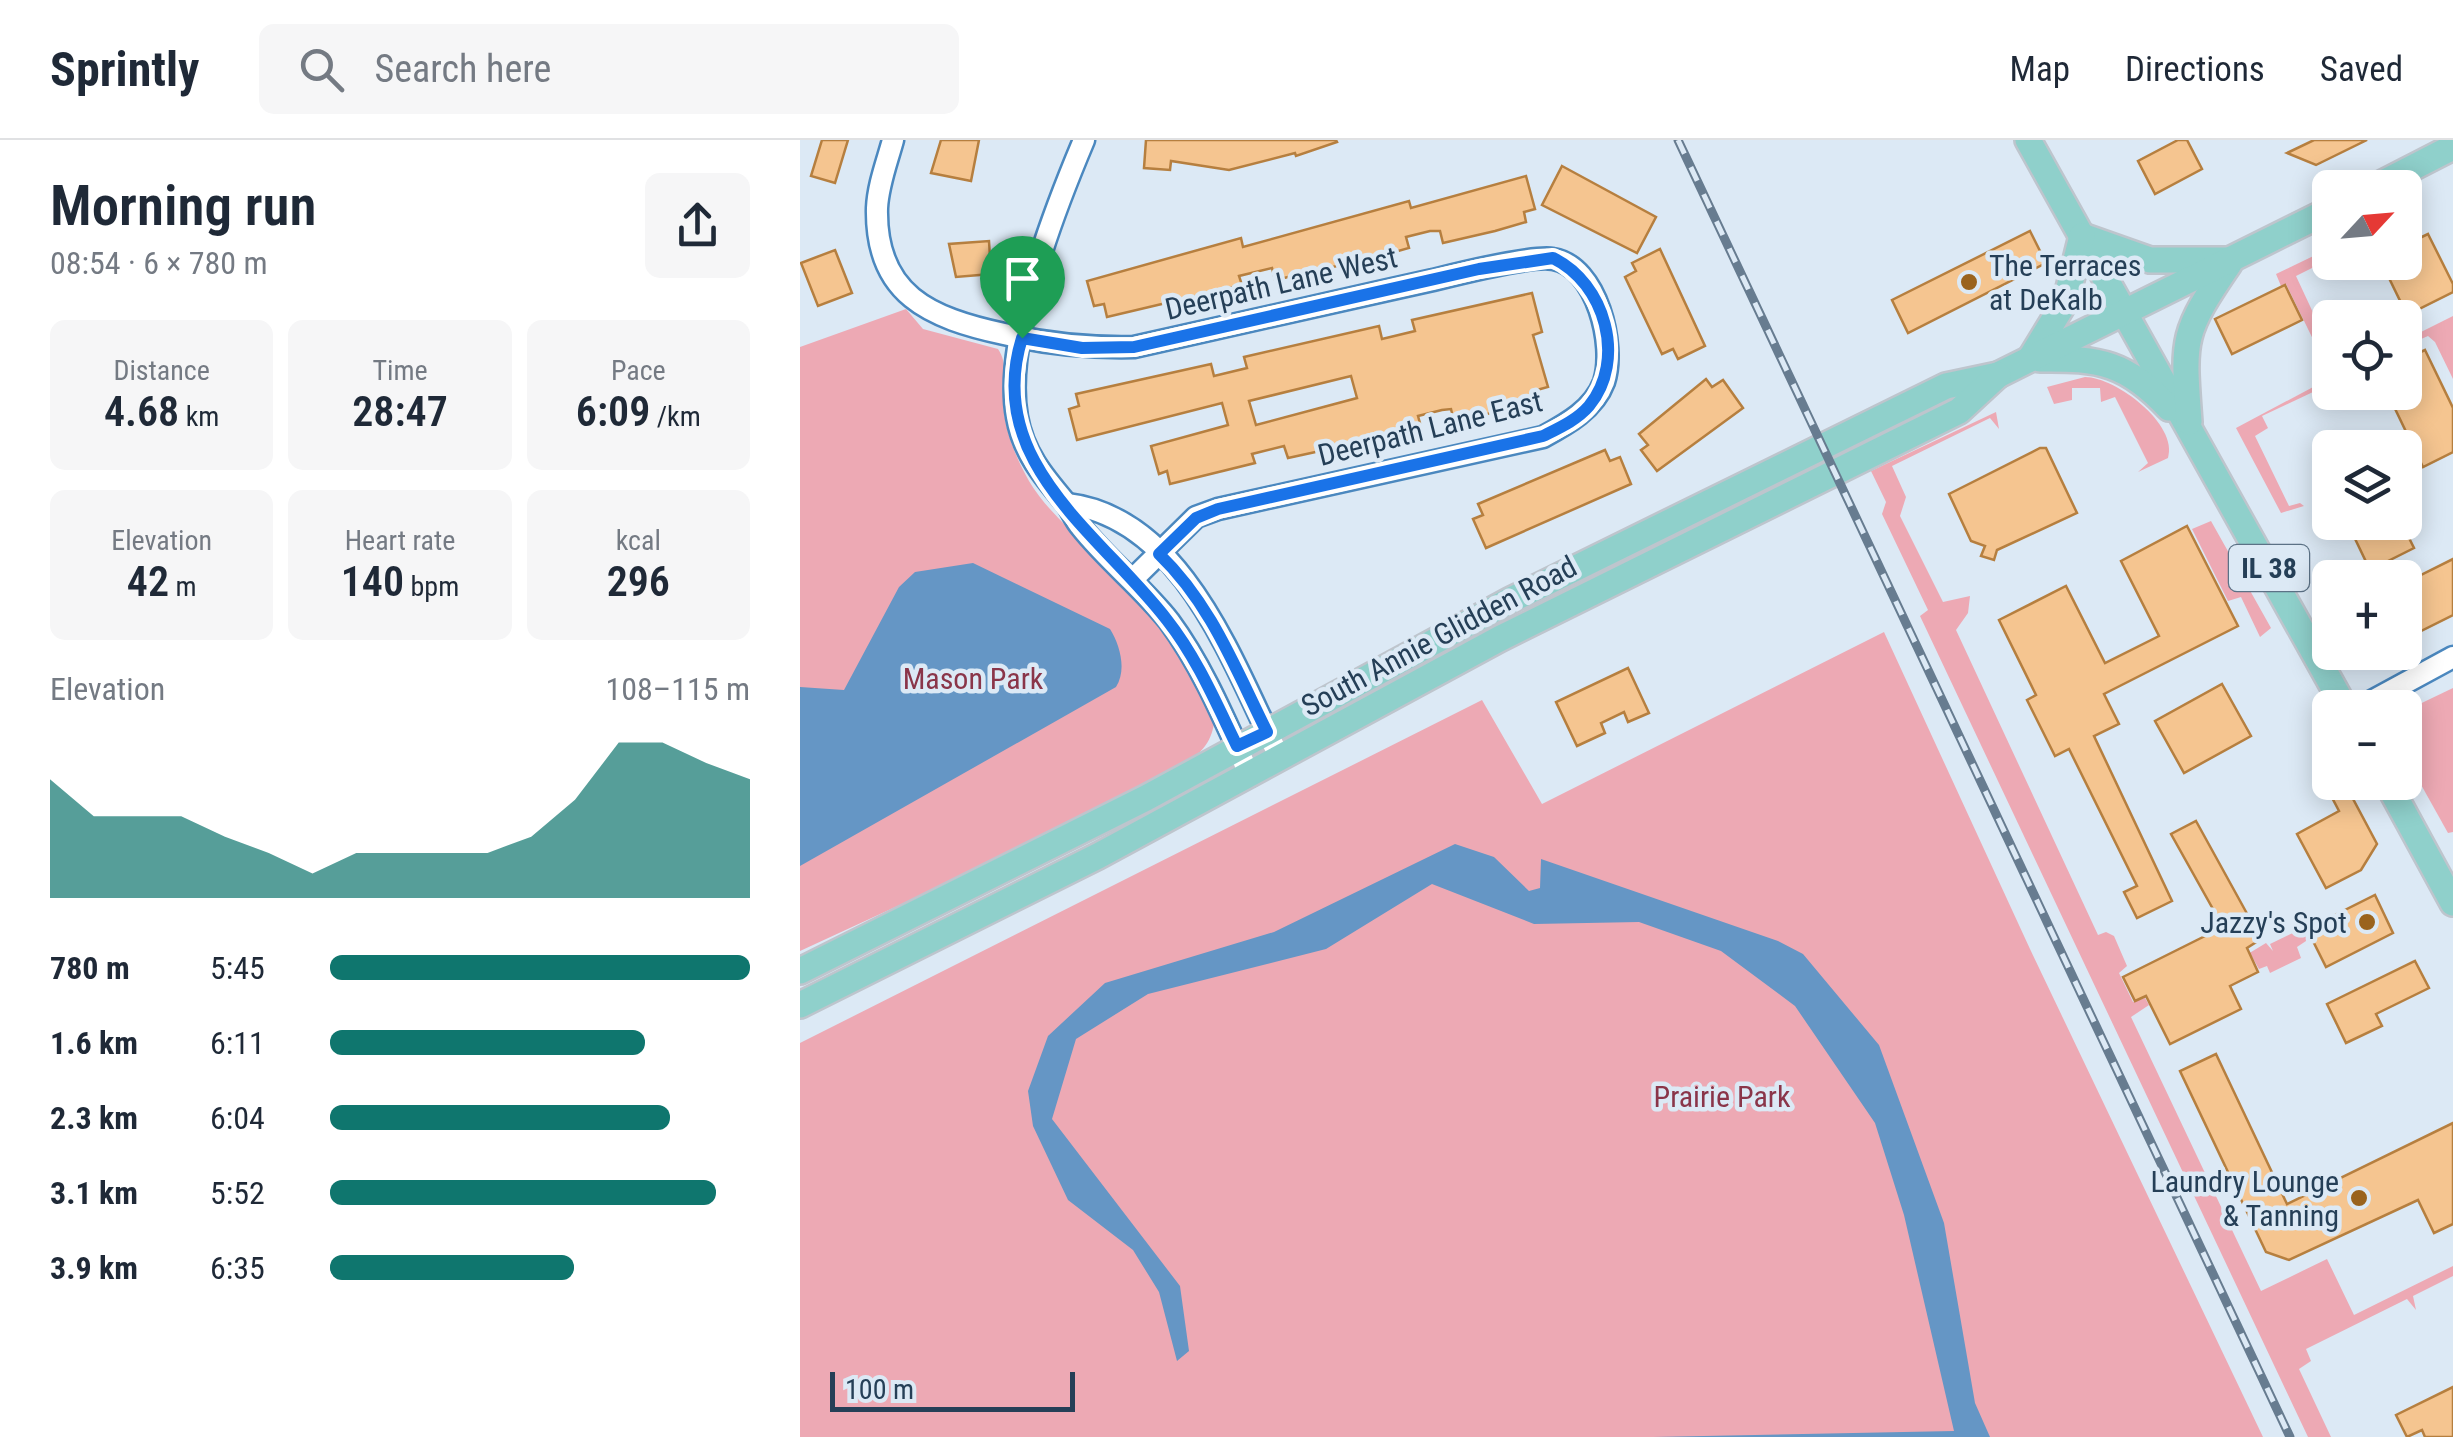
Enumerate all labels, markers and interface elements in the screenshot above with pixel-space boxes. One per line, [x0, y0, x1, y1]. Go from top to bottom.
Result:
search box [259, 24, 959, 114]
text: Sprintly [50, 41, 199, 98]
icon: search [294, 42, 349, 97]
text: Search here [374, 47, 551, 91]
text: Map [2010, 49, 2070, 90]
text: Directions [2125, 49, 2265, 90]
text: Saved [2320, 49, 2403, 90]
north arrow [2312, 170, 2422, 280]
map controls [2312, 170, 2422, 800]
button: share [645, 173, 750, 278]
text: Morning run [50, 174, 316, 238]
pin [980, 236, 1065, 339]
street label: Deerpath Lane West [1162, 239, 1400, 327]
text: 08:54 · 6 × 780 m [50, 244, 268, 282]
place label: The Terraces at DeKalb [1989, 248, 2141, 317]
icon: arrive [995, 251, 1050, 306]
marker: The Terraces at DeKalb [1958, 271, 1980, 293]
button: locate [2312, 300, 2422, 410]
text: Distance [113, 354, 210, 387]
text: Time [372, 354, 428, 387]
text: Pace [611, 354, 666, 387]
street label: Deerpath Lane East [1314, 383, 1546, 473]
text: 4.68 [104, 387, 179, 436]
text: 28:47 [352, 387, 448, 436]
text: 6:09 [576, 387, 650, 436]
text: km [179, 400, 219, 433]
text: /km [650, 400, 701, 433]
button: layers [2312, 430, 2422, 540]
text: Elevation [111, 524, 212, 557]
text: Heart rate [345, 524, 455, 557]
text: kcal [616, 524, 661, 557]
road number: IL 38 [2229, 545, 2309, 591]
street label: South Annie Glidden Road [1295, 549, 1583, 723]
text: 42 [127, 557, 169, 606]
text: 140 [341, 557, 404, 606]
text: 296 [607, 557, 670, 606]
button: + [2312, 560, 2422, 670]
text: m [169, 570, 197, 603]
text: bpm [404, 570, 459, 603]
park label: Mason Park [903, 661, 1044, 696]
text: Elevation [50, 670, 165, 708]
text: 108–115 m [605, 670, 750, 708]
button: − [2312, 690, 2422, 800]
place label: Jazzy's Spot [2200, 905, 2347, 940]
marker: Jazzy's Spot [2356, 911, 2378, 933]
text: 780 m [50, 949, 130, 987]
text: 5:45 [210, 949, 265, 987]
text: 1.6 km [50, 1024, 138, 1062]
text: 6:11 [210, 1024, 265, 1062]
park label: Prairie Park [1654, 1079, 1791, 1114]
text: 2.3 km [50, 1099, 138, 1137]
text: 6:04 [210, 1099, 265, 1137]
place label: Laundry Lounge & Tanning [2150, 1164, 2339, 1233]
text: 3.1 km [50, 1174, 138, 1212]
text: 5:52 [210, 1174, 265, 1212]
marker: Laundry Lounge & Tanning [2348, 1187, 2370, 1209]
text: 3.9 km [50, 1249, 138, 1287]
text: 6:35 [210, 1249, 265, 1287]
scale bar [830, 1367, 1075, 1412]
text: 100 m [845, 1373, 914, 1406]

